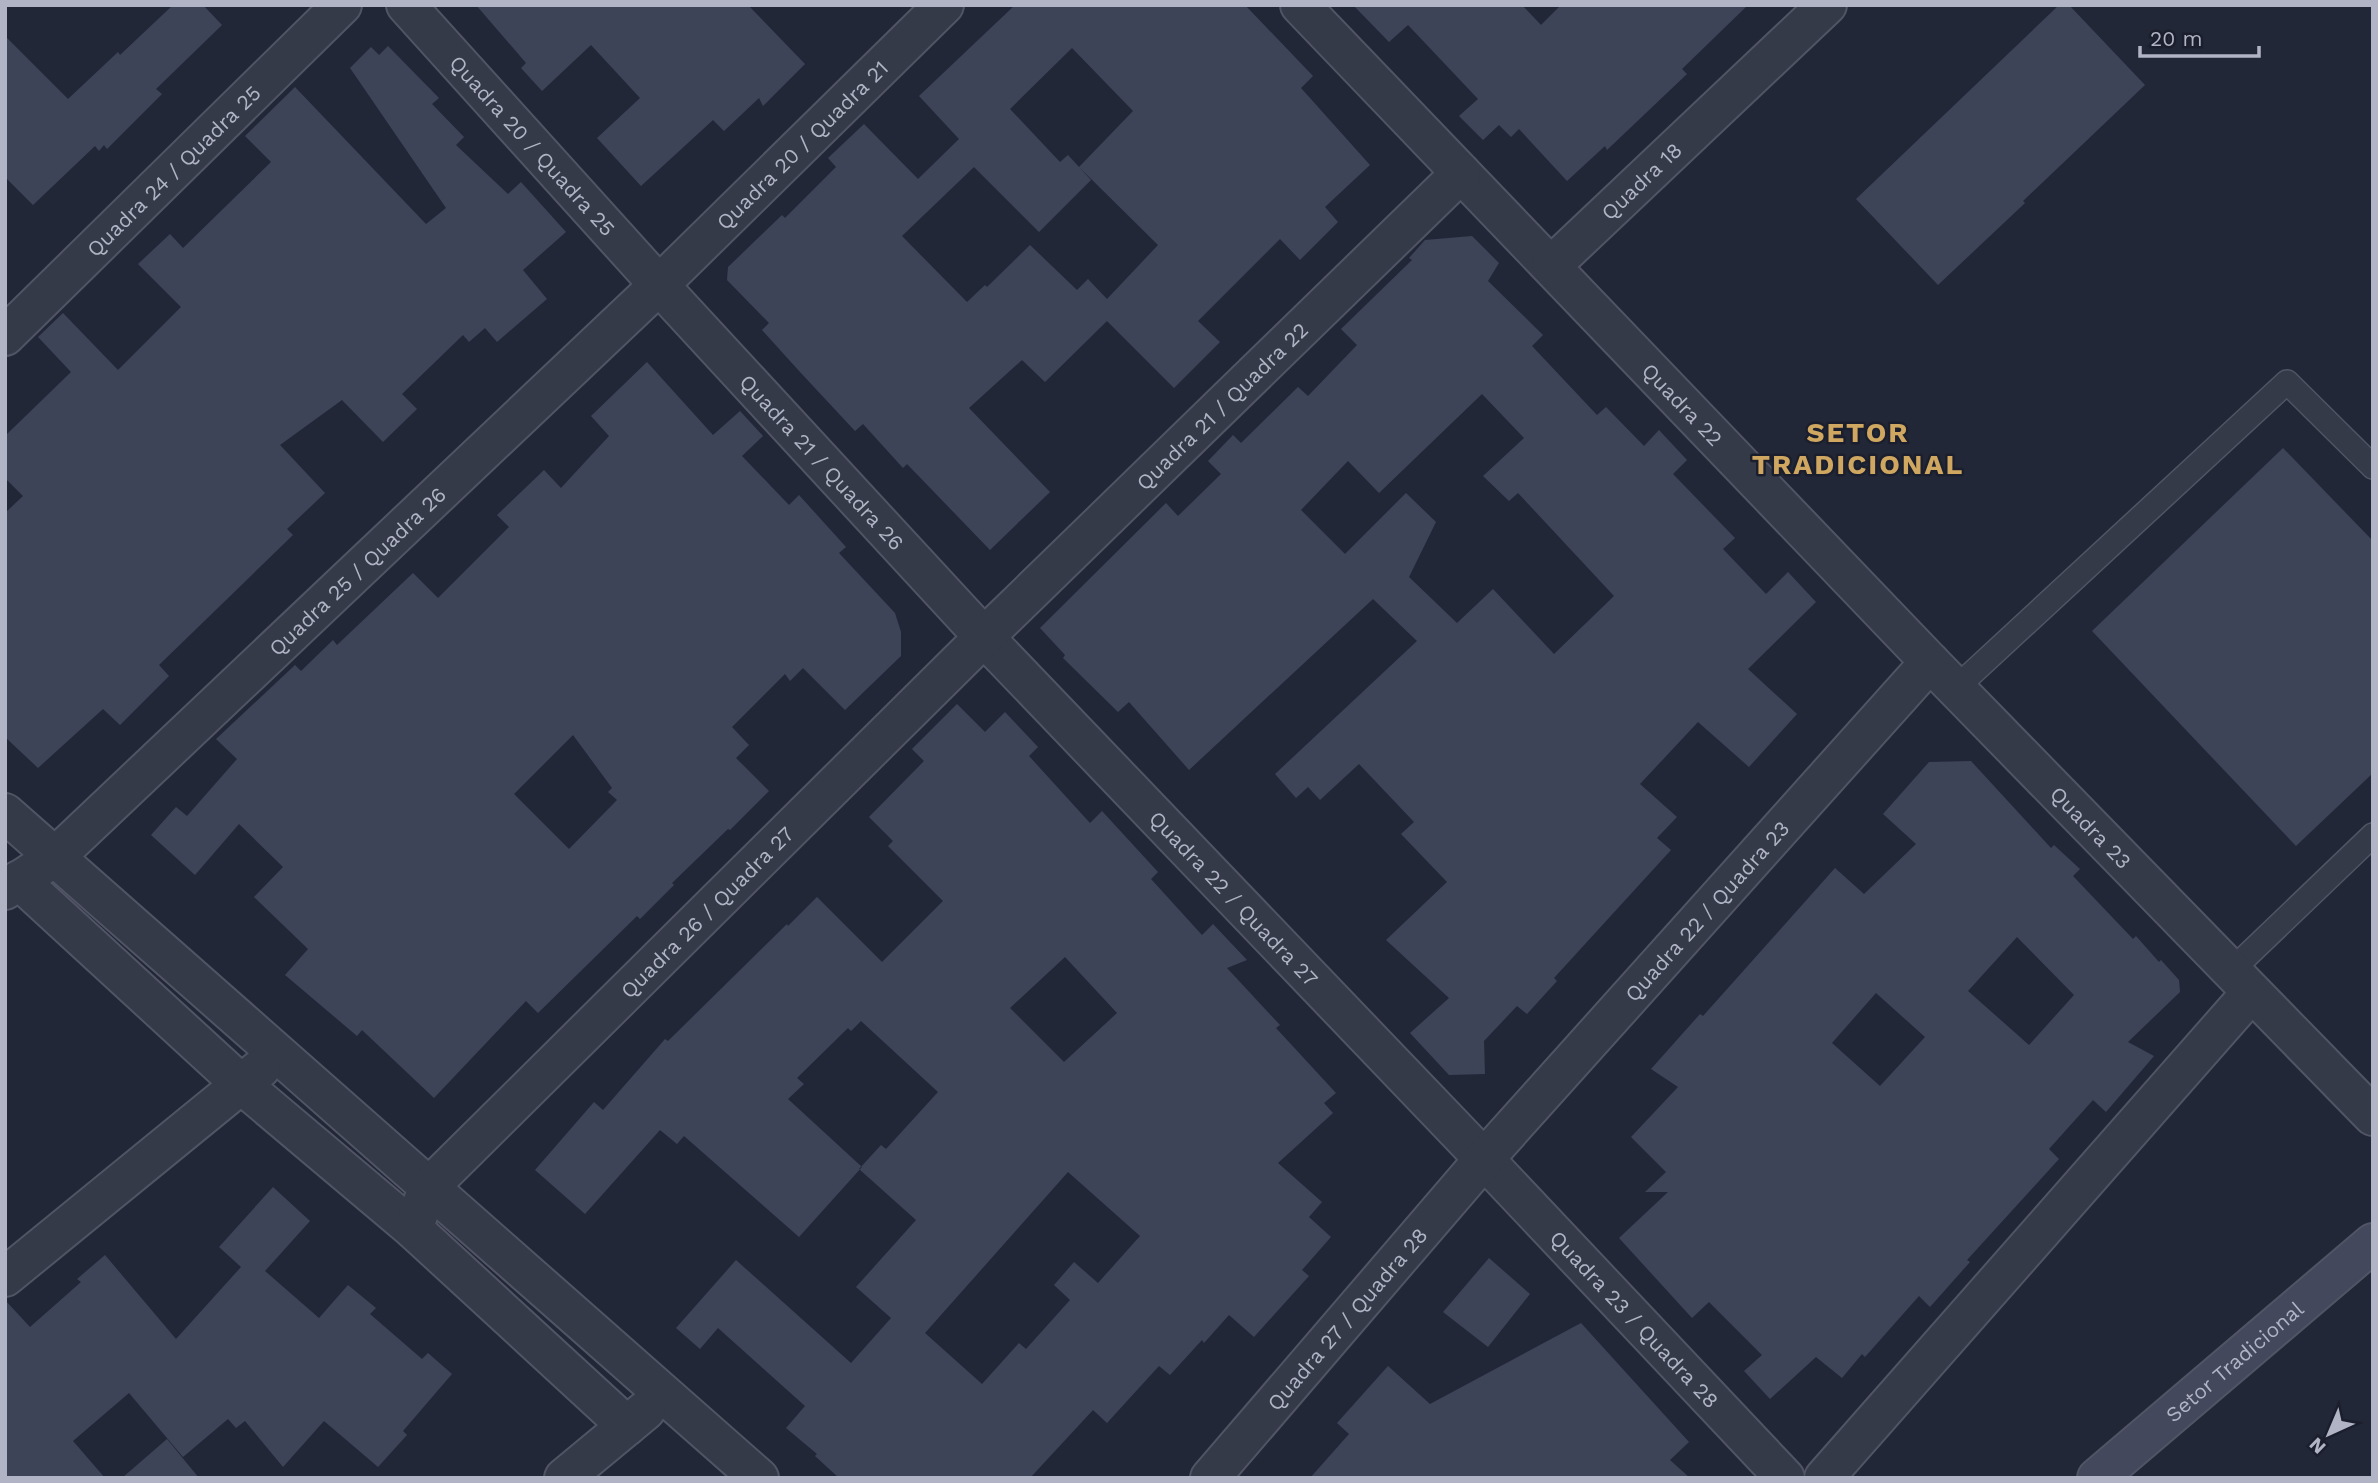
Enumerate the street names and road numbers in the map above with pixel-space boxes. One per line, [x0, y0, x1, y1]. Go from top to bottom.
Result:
street label: Quadra 20 / Quadra 25 [445, 50, 621, 241]
street label: Quadra 20 / Quadra 21 [711, 55, 893, 234]
street label: Quadra 24 / Quadra 25 [81, 80, 265, 261]
street label: Quadra 18 [1596, 137, 1686, 225]
street label: Quadra 21 / Quadra 22 [1131, 317, 1313, 495]
street label: Quadra 22 [1637, 358, 1728, 451]
street label: Quadra 21 / Quadra 26 [735, 369, 910, 555]
street label: Quadra 25 / Quadra 26 [263, 481, 451, 661]
street label: Quadra 23 [2046, 781, 2137, 874]
street label: Quadra 22 / Quadra 27 [1145, 805, 1324, 991]
street label: Quadra 22 / Quadra 23 [1619, 815, 1794, 1006]
street label: Quadra 26 / Quadra 27 [615, 821, 799, 1003]
street label: Quadra 27 / Quadra 28 [1261, 1222, 1432, 1415]
street label: Quadra 23 / Quadra 28 [1545, 1225, 1724, 1413]
street label: Setor Tradicional [2160, 1295, 2308, 1427]

